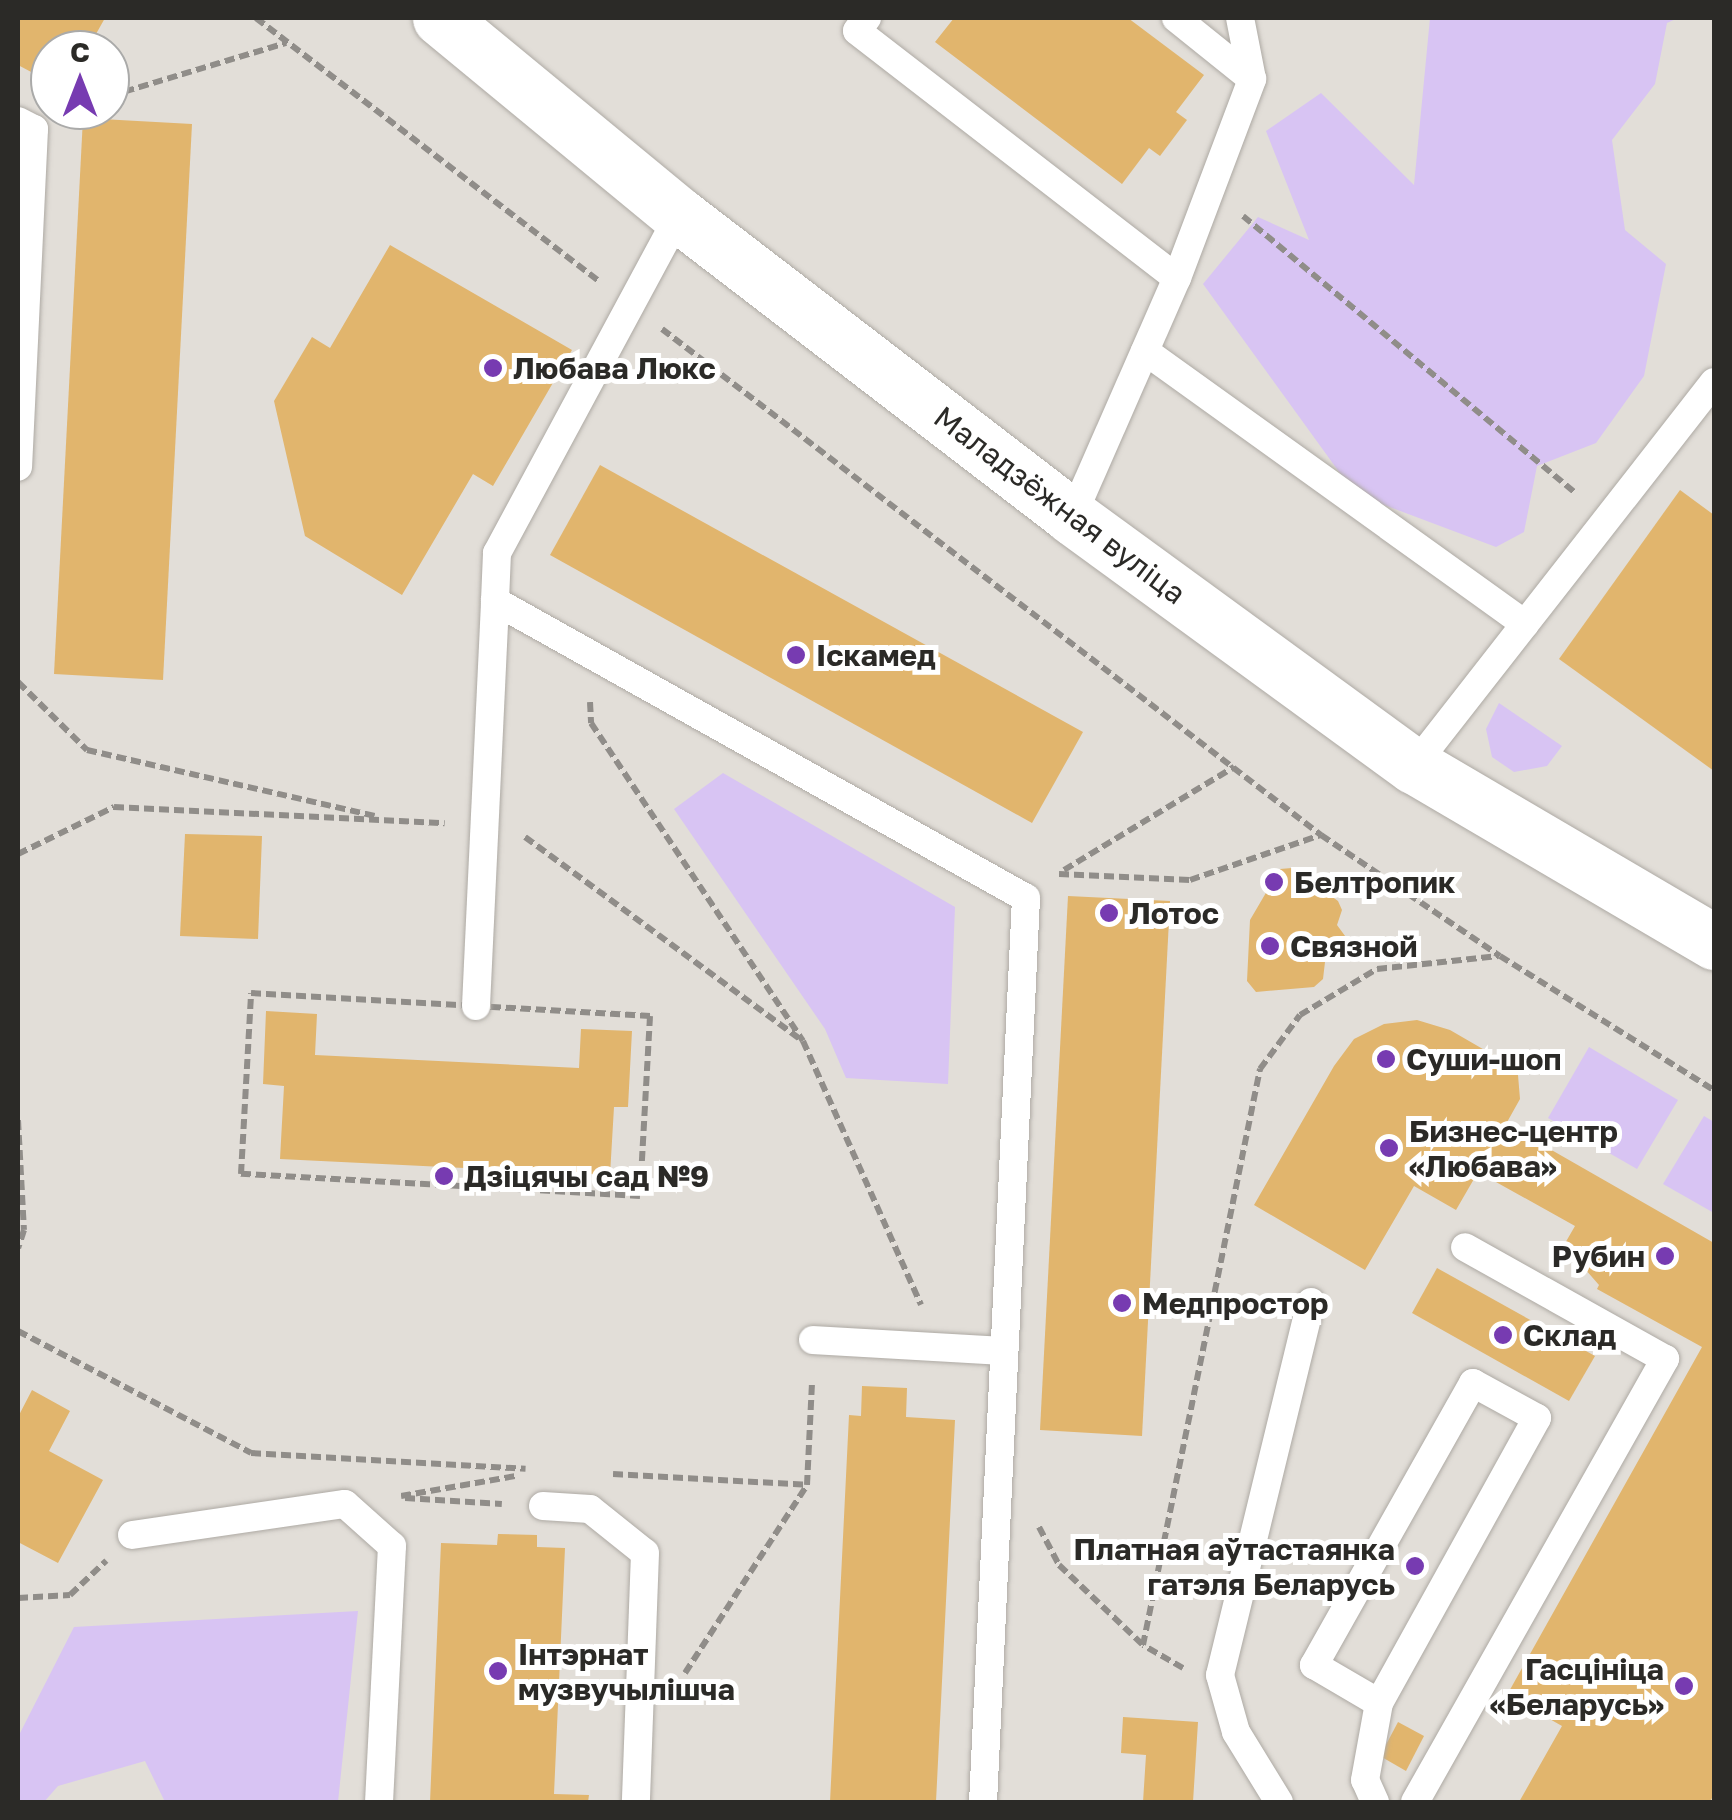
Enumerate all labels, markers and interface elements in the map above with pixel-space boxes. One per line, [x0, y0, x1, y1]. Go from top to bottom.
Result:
north arrow [30, 30, 130, 130]
text: С [70, 35, 90, 68]
place label: Любава Люкс [513, 350, 716, 386]
marker: Любава Люкс [482, 357, 504, 379]
street label: Маладзёжная вуліца [927, 399, 1193, 611]
place label: Іскамед [816, 637, 936, 673]
marker: Іскамед [785, 644, 807, 666]
place label: Белтропик [1294, 864, 1455, 900]
marker: Белтропик [1263, 871, 1285, 893]
place label: Лотос [1129, 895, 1219, 931]
marker: Лотос [1098, 902, 1120, 924]
place label: Связной [1290, 928, 1418, 964]
marker: Связной [1259, 935, 1281, 957]
place label: Суши-шоп [1406, 1041, 1561, 1077]
marker: Суши-шоп [1375, 1048, 1397, 1070]
place label: Бизнес-центр «Любава» [1409, 1113, 1618, 1184]
marker: Бизнес-центр «Любава» [1378, 1137, 1400, 1159]
place label: Дзіцячы сад №9 [464, 1158, 709, 1194]
marker: Дзіцячы сад №9 [433, 1165, 455, 1187]
place label: Рубин [1552, 1238, 1645, 1274]
marker: Рубин [1654, 1245, 1676, 1267]
place label: Медпростор [1142, 1285, 1328, 1321]
marker: Медпростор [1111, 1292, 1133, 1314]
place label: Склад [1523, 1317, 1616, 1353]
marker: Склад [1492, 1324, 1514, 1346]
place label: Платная аўтастаянка гатэля Беларусь [1074, 1531, 1395, 1602]
marker: Платная аўтастаянка гатэля Беларусь [1404, 1555, 1426, 1577]
place label: Інтэрнат музвучылішча [518, 1636, 735, 1706]
place label: Гасцініца «Беларусь» [1490, 1651, 1664, 1722]
marker: Інтэрнат музвучылішча [487, 1660, 509, 1682]
marker: Гасцініца «Беларусь» [1673, 1675, 1695, 1697]

